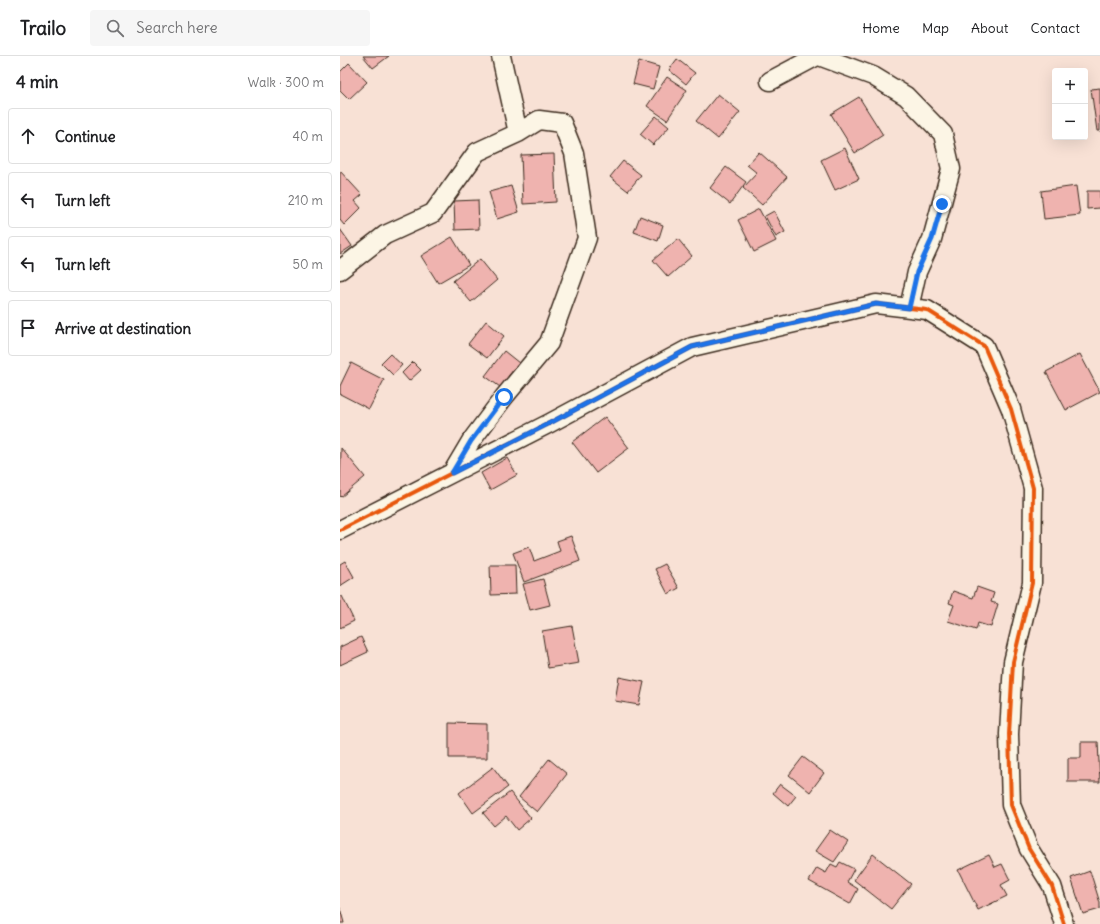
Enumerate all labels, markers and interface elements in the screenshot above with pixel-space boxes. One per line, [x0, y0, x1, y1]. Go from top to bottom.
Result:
search box [90, 10, 370, 46]
text: Trailo [20, 16, 66, 40]
icon: search [104, 17, 126, 39]
text: Search here [136, 18, 218, 37]
text: Home [862, 19, 900, 37]
text: Map [922, 19, 949, 37]
text: About [971, 19, 1009, 37]
text: Contact [1031, 19, 1080, 37]
map controls [1052, 68, 1088, 140]
button: + [1052, 68, 1088, 104]
text: 4 min [16, 71, 58, 93]
text: Walk · 300 m [248, 74, 324, 91]
button: − [1052, 104, 1088, 140]
icon: ahead [17, 125, 39, 147]
text: Continue [55, 127, 116, 146]
text: 40 m [292, 128, 323, 145]
icon: left [17, 189, 39, 211]
text: Turn left [55, 191, 110, 210]
text: 210 m [288, 192, 323, 209]
route end [933, 195, 951, 213]
icon: left [17, 253, 39, 275]
text: Turn left [55, 255, 110, 274]
text: 50 m [292, 256, 323, 273]
icon: arrive [17, 317, 39, 339]
text: Arrive at destination [55, 319, 191, 338]
route start [495, 388, 513, 406]

